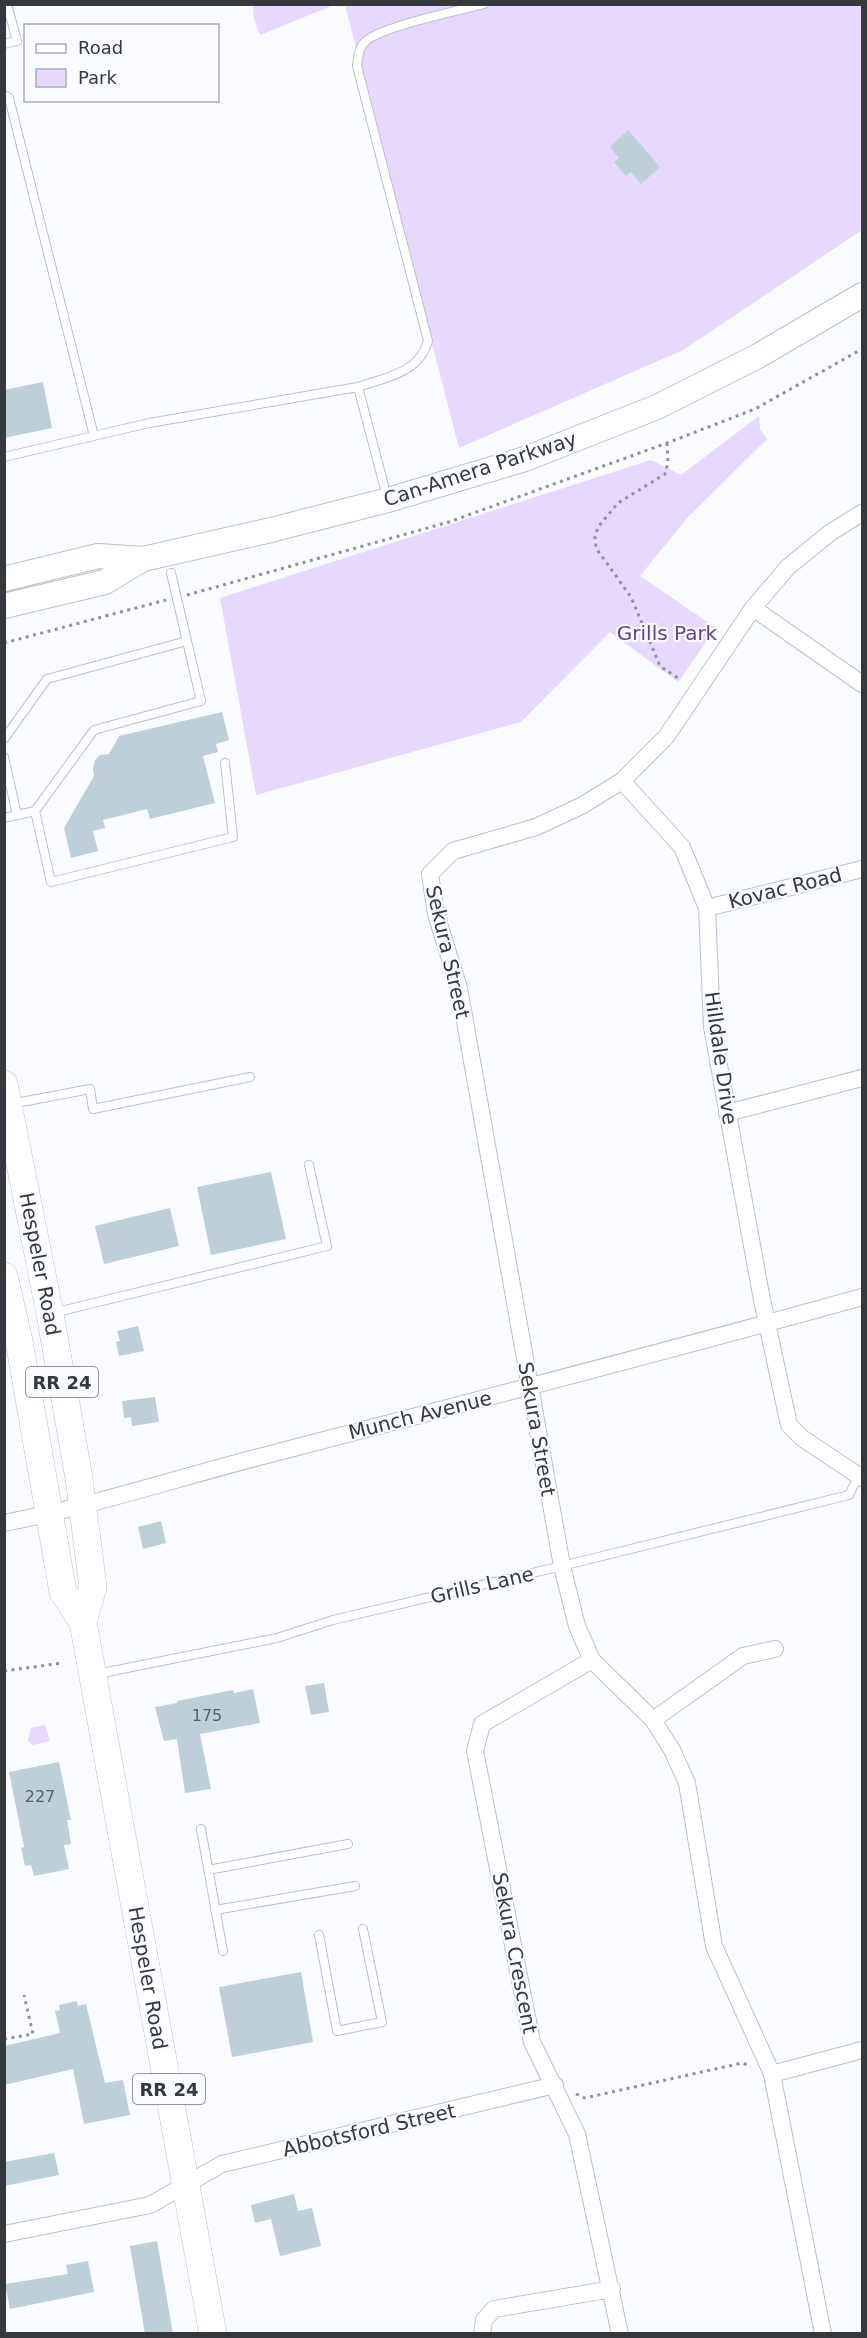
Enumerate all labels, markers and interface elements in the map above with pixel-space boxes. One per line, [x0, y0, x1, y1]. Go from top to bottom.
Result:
legend [24, 24, 219, 102]
text: Road [78, 37, 123, 58]
text: Park [78, 67, 117, 88]
street label: Can-Amera Parkway [380, 426, 580, 512]
park label: Grills Park [617, 621, 718, 645]
street label: Kovac Road [726, 862, 844, 914]
street label: Sekura Street [421, 883, 475, 1021]
street label: Hilldale Drive [700, 990, 742, 1126]
street label: Hespeler Road [14, 1190, 66, 1338]
street label: Sekura Street [513, 1360, 561, 1498]
road number: RR 24 [26, 1367, 98, 1397]
street label: Munch Avenue [346, 1386, 494, 1444]
street label: Grills Lane [428, 1561, 536, 1609]
house number: 175 [192, 1706, 222, 1725]
house number: 227 [25, 1787, 55, 1806]
street label: Sekura Crescent [488, 1870, 542, 2036]
street label: Hespeler Road [124, 1904, 172, 2052]
road number: RR 24 [133, 2074, 205, 2104]
street label: Abbotsford Street [280, 2098, 458, 2162]

